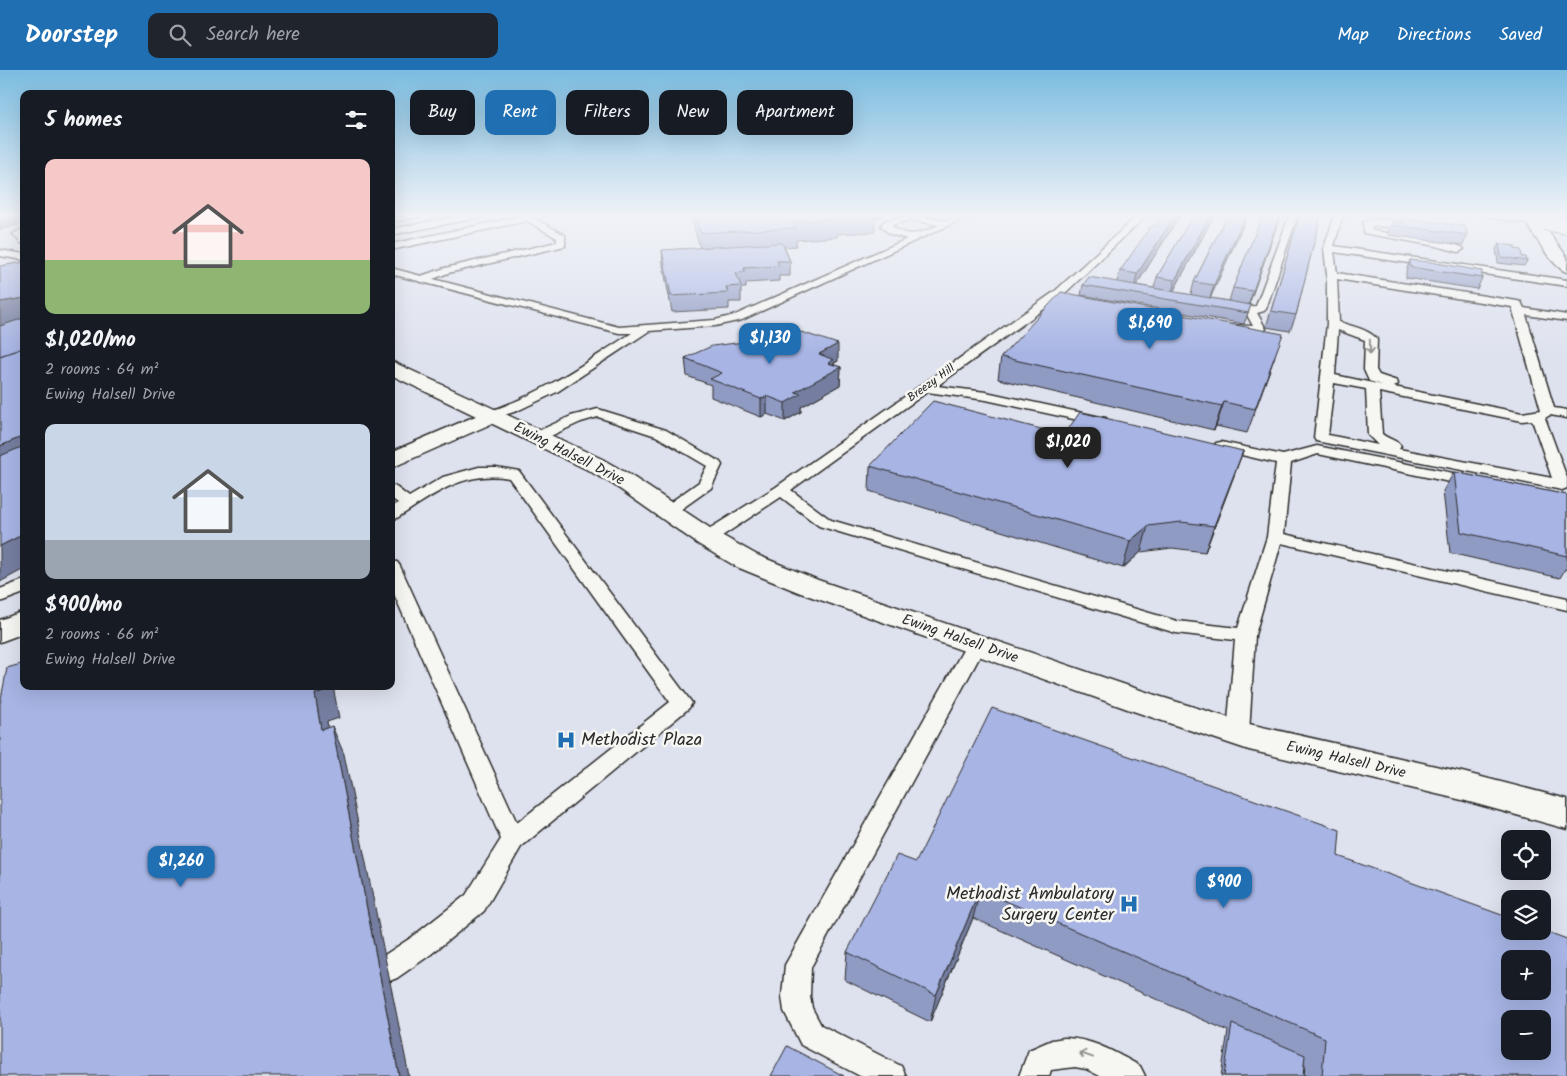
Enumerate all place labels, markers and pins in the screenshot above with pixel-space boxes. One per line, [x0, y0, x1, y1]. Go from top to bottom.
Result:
pin: $1,690 [1109, 308, 1191, 350]
pin: $1,130 [729, 322, 811, 365]
pin: $1,020 [1027, 426, 1109, 469]
place label: Methodist Plaza [581, 726, 702, 755]
hospital icon: Methodist Plaza [555, 729, 577, 751]
pin: $1,260 [140, 846, 222, 888]
pin: $900 [1194, 866, 1254, 909]
place label: Methodist Ambulatory Surgery Center [946, 880, 1115, 930]
hospital icon: Methodist Ambulatory Surgery Center [1118, 893, 1140, 915]

